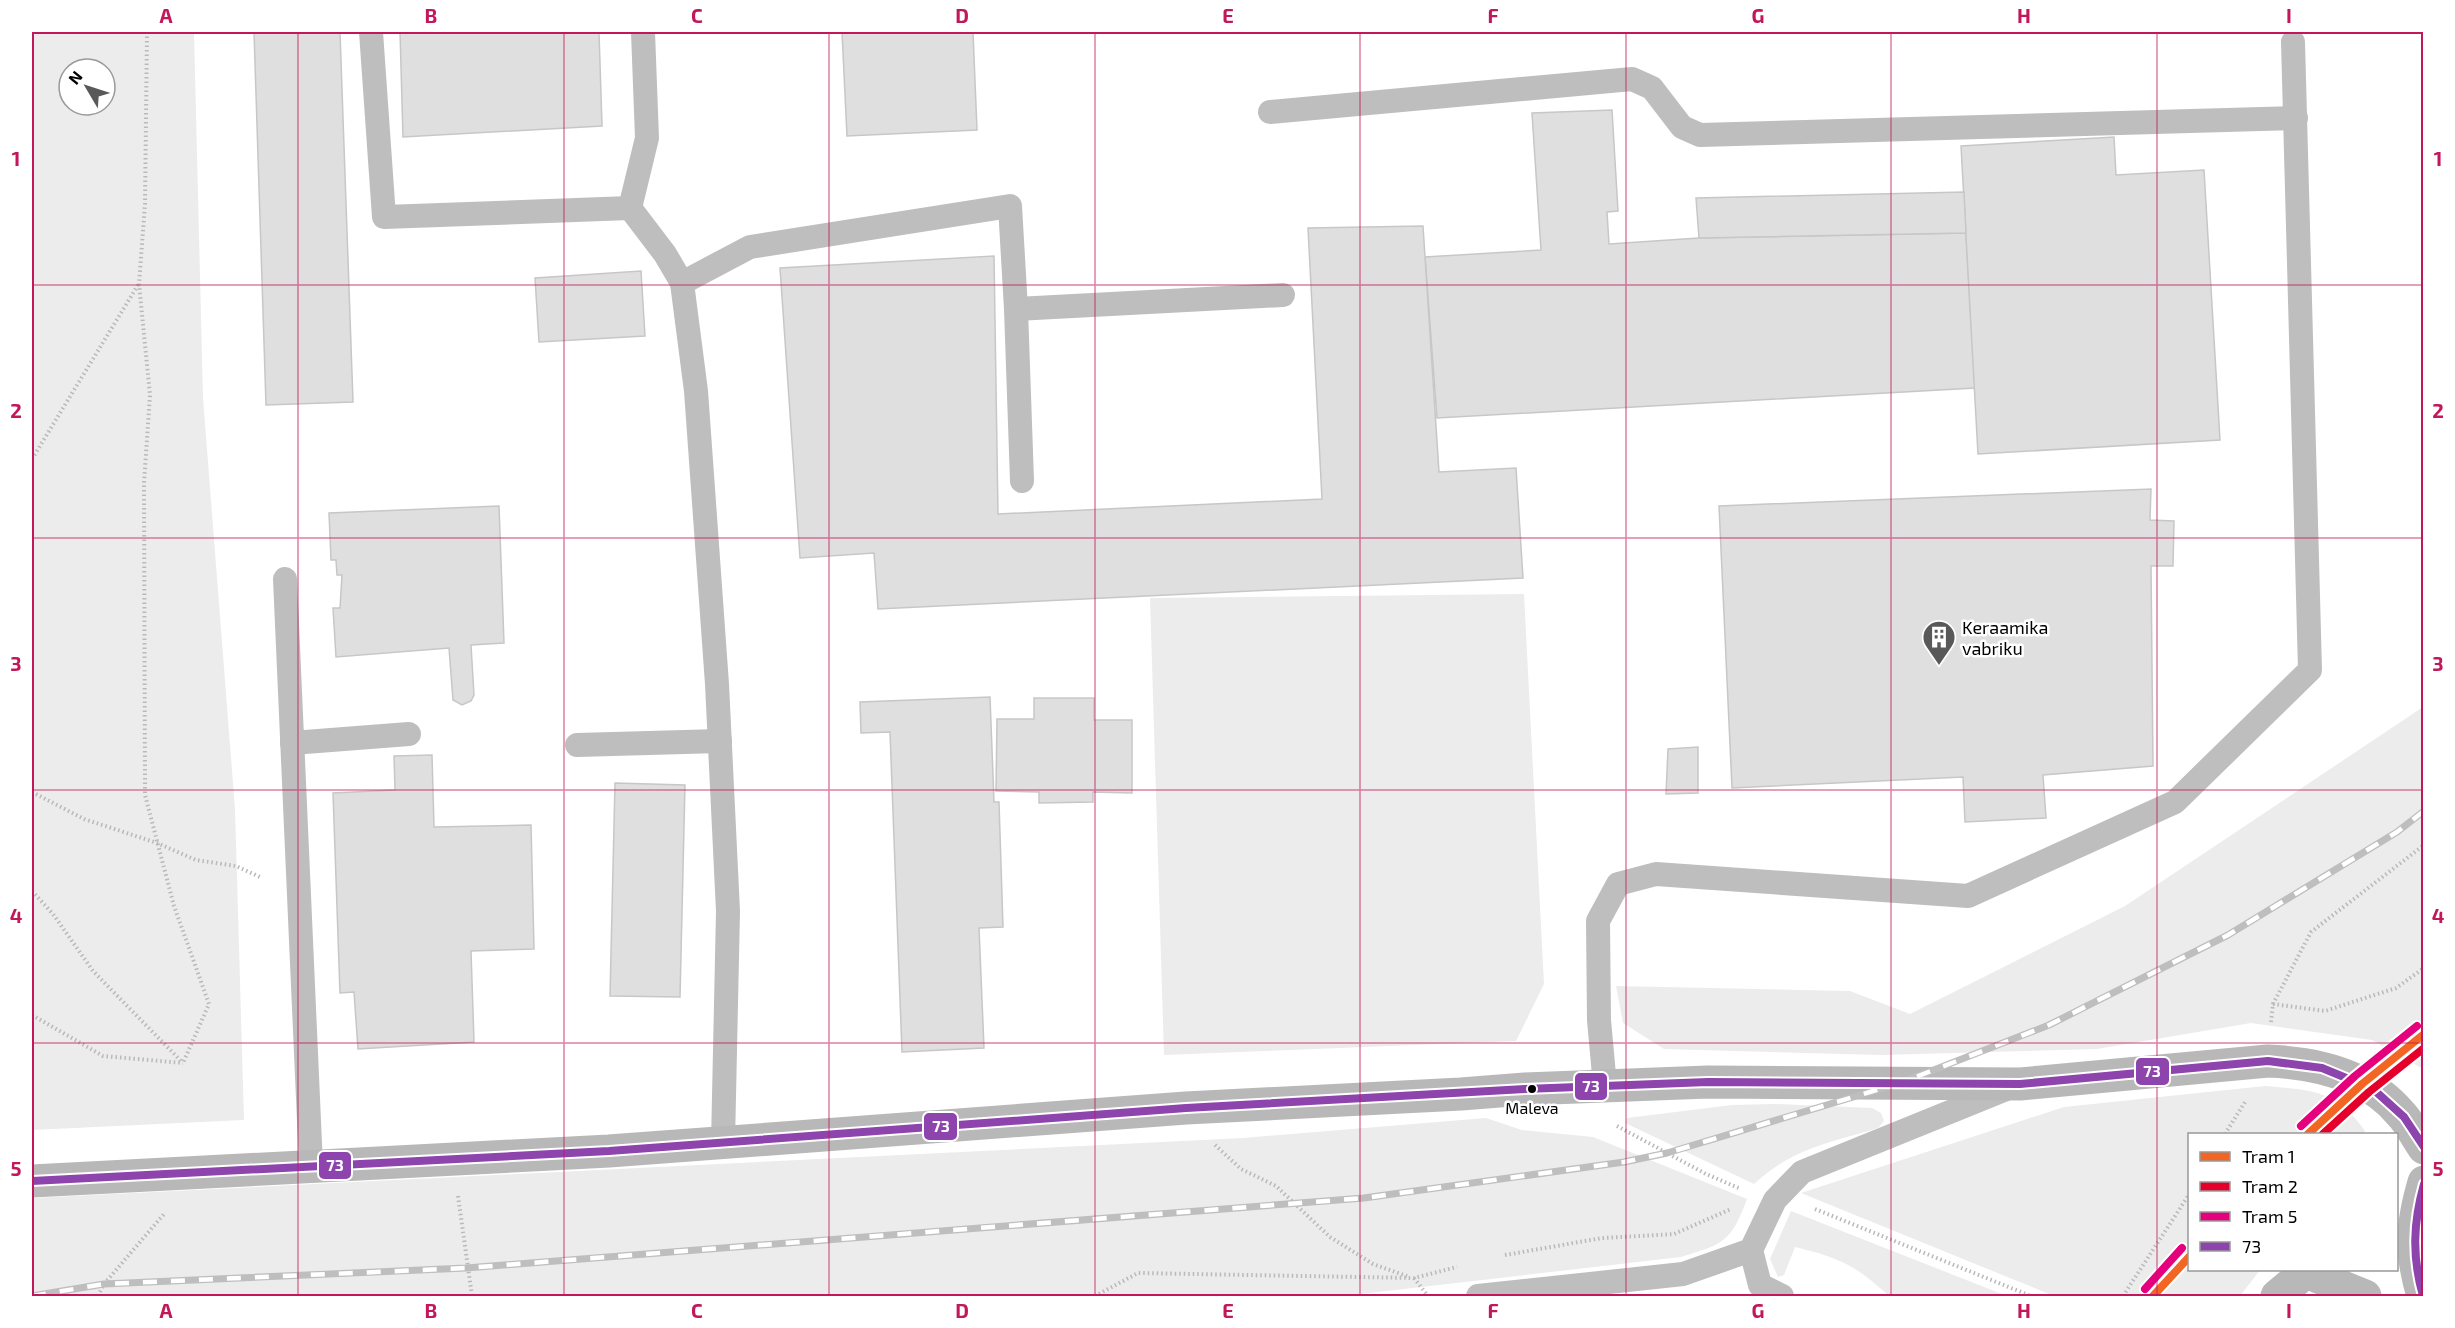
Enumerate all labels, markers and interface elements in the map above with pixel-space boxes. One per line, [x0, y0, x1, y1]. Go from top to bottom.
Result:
text: A [159, 3, 173, 27]
text: B [425, 3, 437, 27]
text: C [691, 3, 703, 27]
text: D [955, 3, 969, 27]
text: E [1222, 3, 1234, 27]
text: F [1487, 3, 1499, 27]
text: G [1752, 3, 1764, 27]
text: H [2017, 3, 2031, 27]
text: I [2286, 3, 2292, 27]
north arrow [57, 57, 117, 117]
text: N [64, 67, 86, 88]
text: 1 [12, 146, 20, 170]
text: 1 [2434, 146, 2442, 170]
text: 2 [10, 398, 22, 422]
text: 2 [2432, 398, 2444, 422]
place label: Keraamika vabriku [1962, 616, 2048, 659]
building icon: Keraamika vabriku [1921, 619, 1957, 666]
text: 3 [10, 651, 22, 675]
text: 3 [2432, 651, 2444, 675]
text: 4 [10, 903, 23, 927]
text: 4 [2432, 903, 2445, 927]
line badge: 73 [2135, 1057, 2170, 1086]
text: 73 [2143, 1061, 2161, 1080]
line badge: 73 [1574, 1072, 1608, 1101]
text: 73 [1582, 1076, 1600, 1095]
marker: Maleva [1526, 1083, 1538, 1095]
place label: Maleva [1505, 1098, 1559, 1117]
line badge: 73 [923, 1112, 958, 1141]
text: 73 [932, 1116, 950, 1135]
legend [2188, 1133, 2398, 1271]
text: Tram 1 [2242, 1145, 2295, 1167]
line badge: 73 [318, 1151, 352, 1180]
text: 73 [326, 1155, 344, 1174]
text: 5 [10, 1156, 22, 1180]
text: 5 [2432, 1156, 2444, 1180]
text: Tram 2 [2242, 1175, 2298, 1197]
text: Tram 5 [2242, 1205, 2297, 1227]
text: 73 [2242, 1235, 2261, 1257]
text: A [159, 1298, 173, 1322]
text: B [425, 1298, 437, 1322]
text: C [691, 1298, 703, 1322]
text: D [955, 1298, 969, 1322]
text: E [1222, 1298, 1234, 1322]
text: F [1487, 1298, 1499, 1322]
text: G [1752, 1298, 1764, 1322]
text: H [2017, 1298, 2031, 1322]
text: I [2286, 1298, 2292, 1322]

